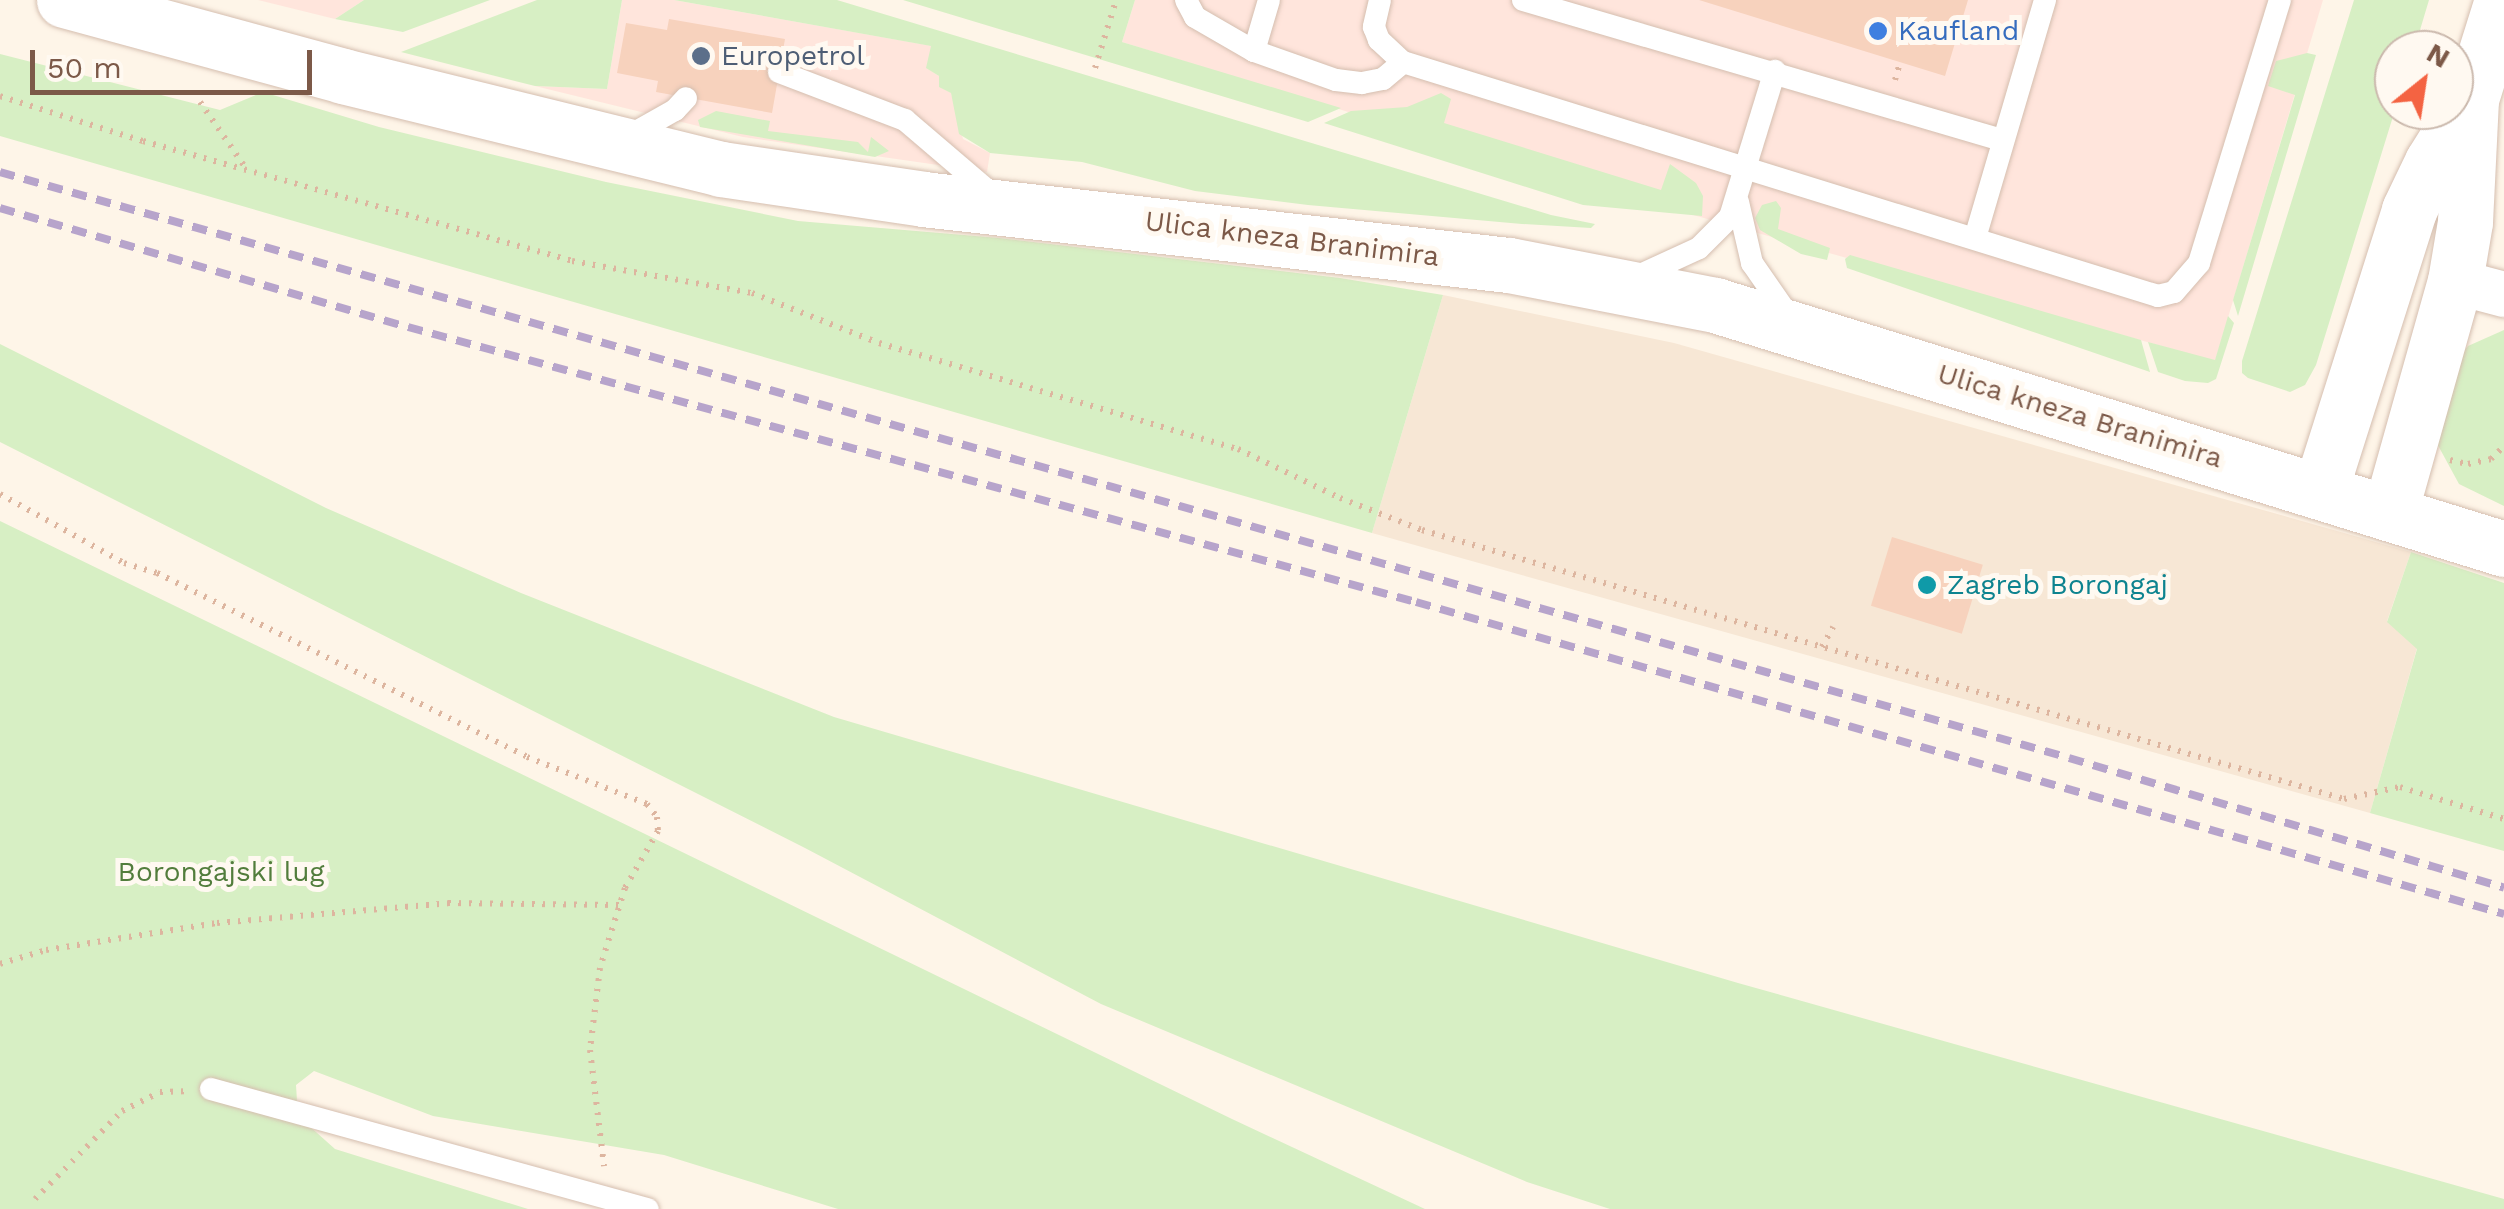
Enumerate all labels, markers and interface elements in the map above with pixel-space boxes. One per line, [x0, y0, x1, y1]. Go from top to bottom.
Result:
place label: Kaufland [1898, 14, 2019, 48]
marker: Kaufland [1867, 20, 1889, 42]
scale bar [35, 30, 318, 92]
north arrow [2374, 30, 2474, 130]
text: N [2421, 36, 2455, 75]
place label: Europetrol [721, 39, 865, 73]
marker: Europetrol [690, 45, 712, 67]
text: 50 m [47, 50, 122, 85]
street label: Ulica kneza Branimira [1142, 204, 1442, 274]
street label: Ulica kneza Branimira [1933, 356, 2227, 476]
place label: Zagreb Borongaj [1947, 568, 2168, 602]
marker: Zagreb Borongaj [1916, 574, 1938, 596]
park label: Borongajski lug [118, 855, 324, 889]

